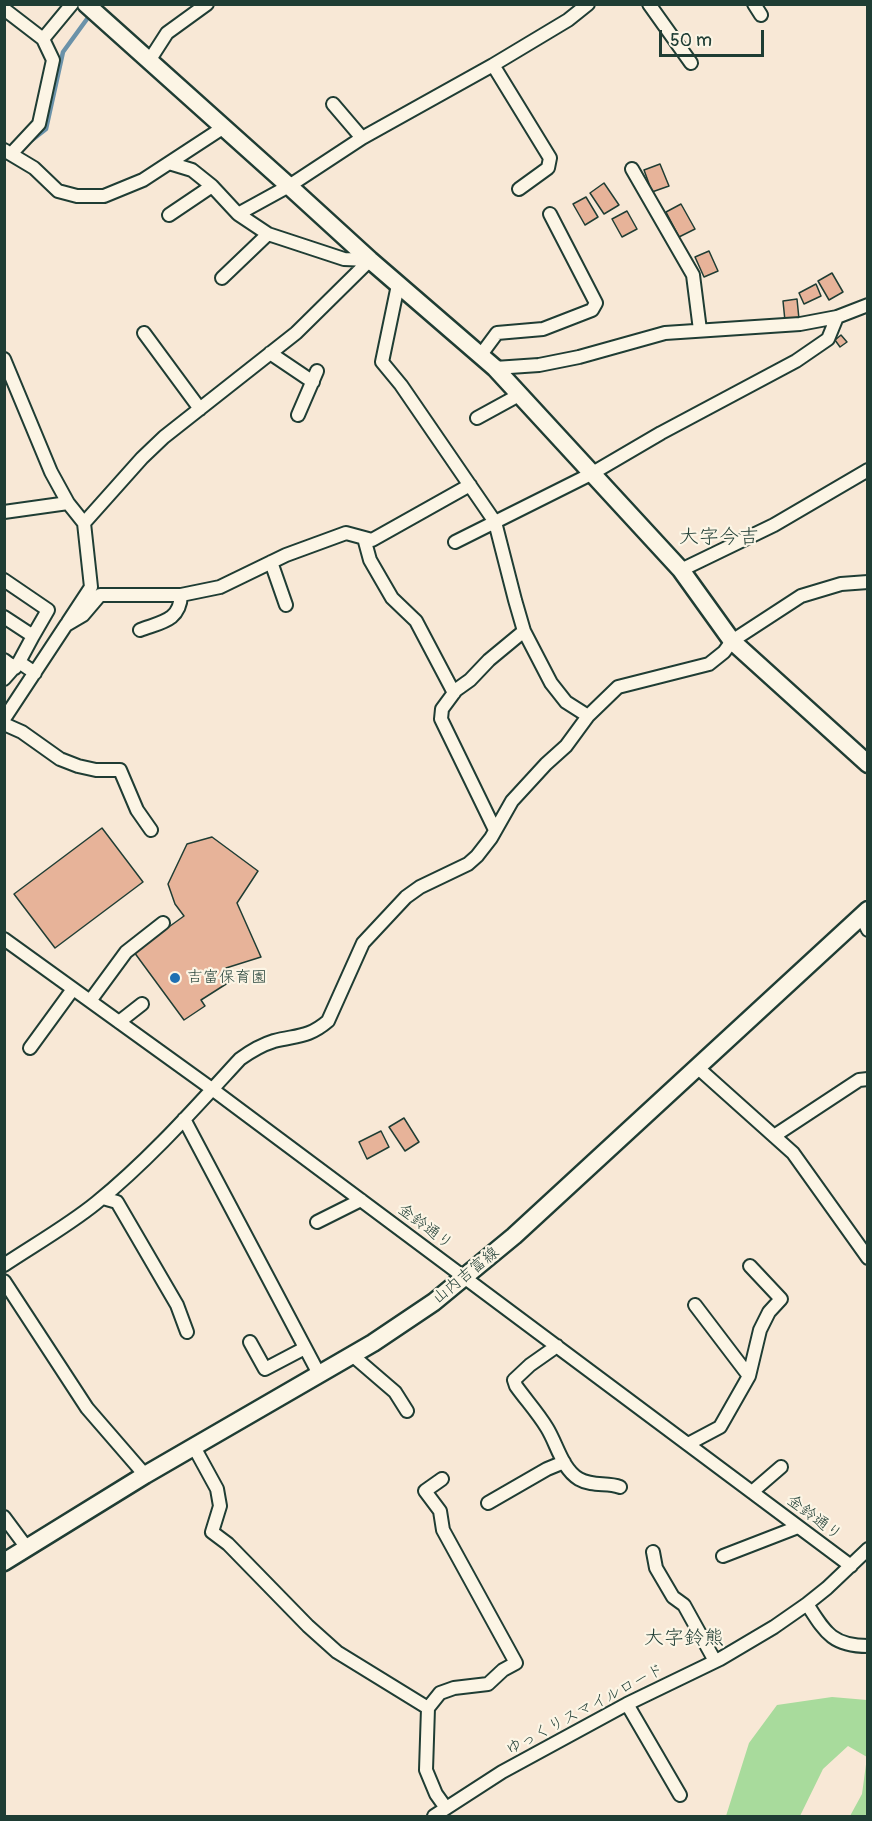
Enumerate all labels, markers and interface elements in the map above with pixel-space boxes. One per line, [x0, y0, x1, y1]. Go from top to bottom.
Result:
scale bar [662, 18, 767, 56]
text: 50 m [670, 29, 712, 52]
district label: 大字今吉 [679, 526, 759, 550]
place label: 吉富保育園 [187, 968, 267, 988]
marker: 吉富保育園 [168, 971, 182, 985]
street label: 金鈴通り [394, 1200, 456, 1254]
street label: 山内吉富線 [429, 1243, 503, 1309]
street label: 金鈴通り [783, 1491, 845, 1545]
district label: 大字鈴熊 [644, 1627, 724, 1651]
street label: ゆっくりスマイルロード [503, 1660, 667, 1760]

